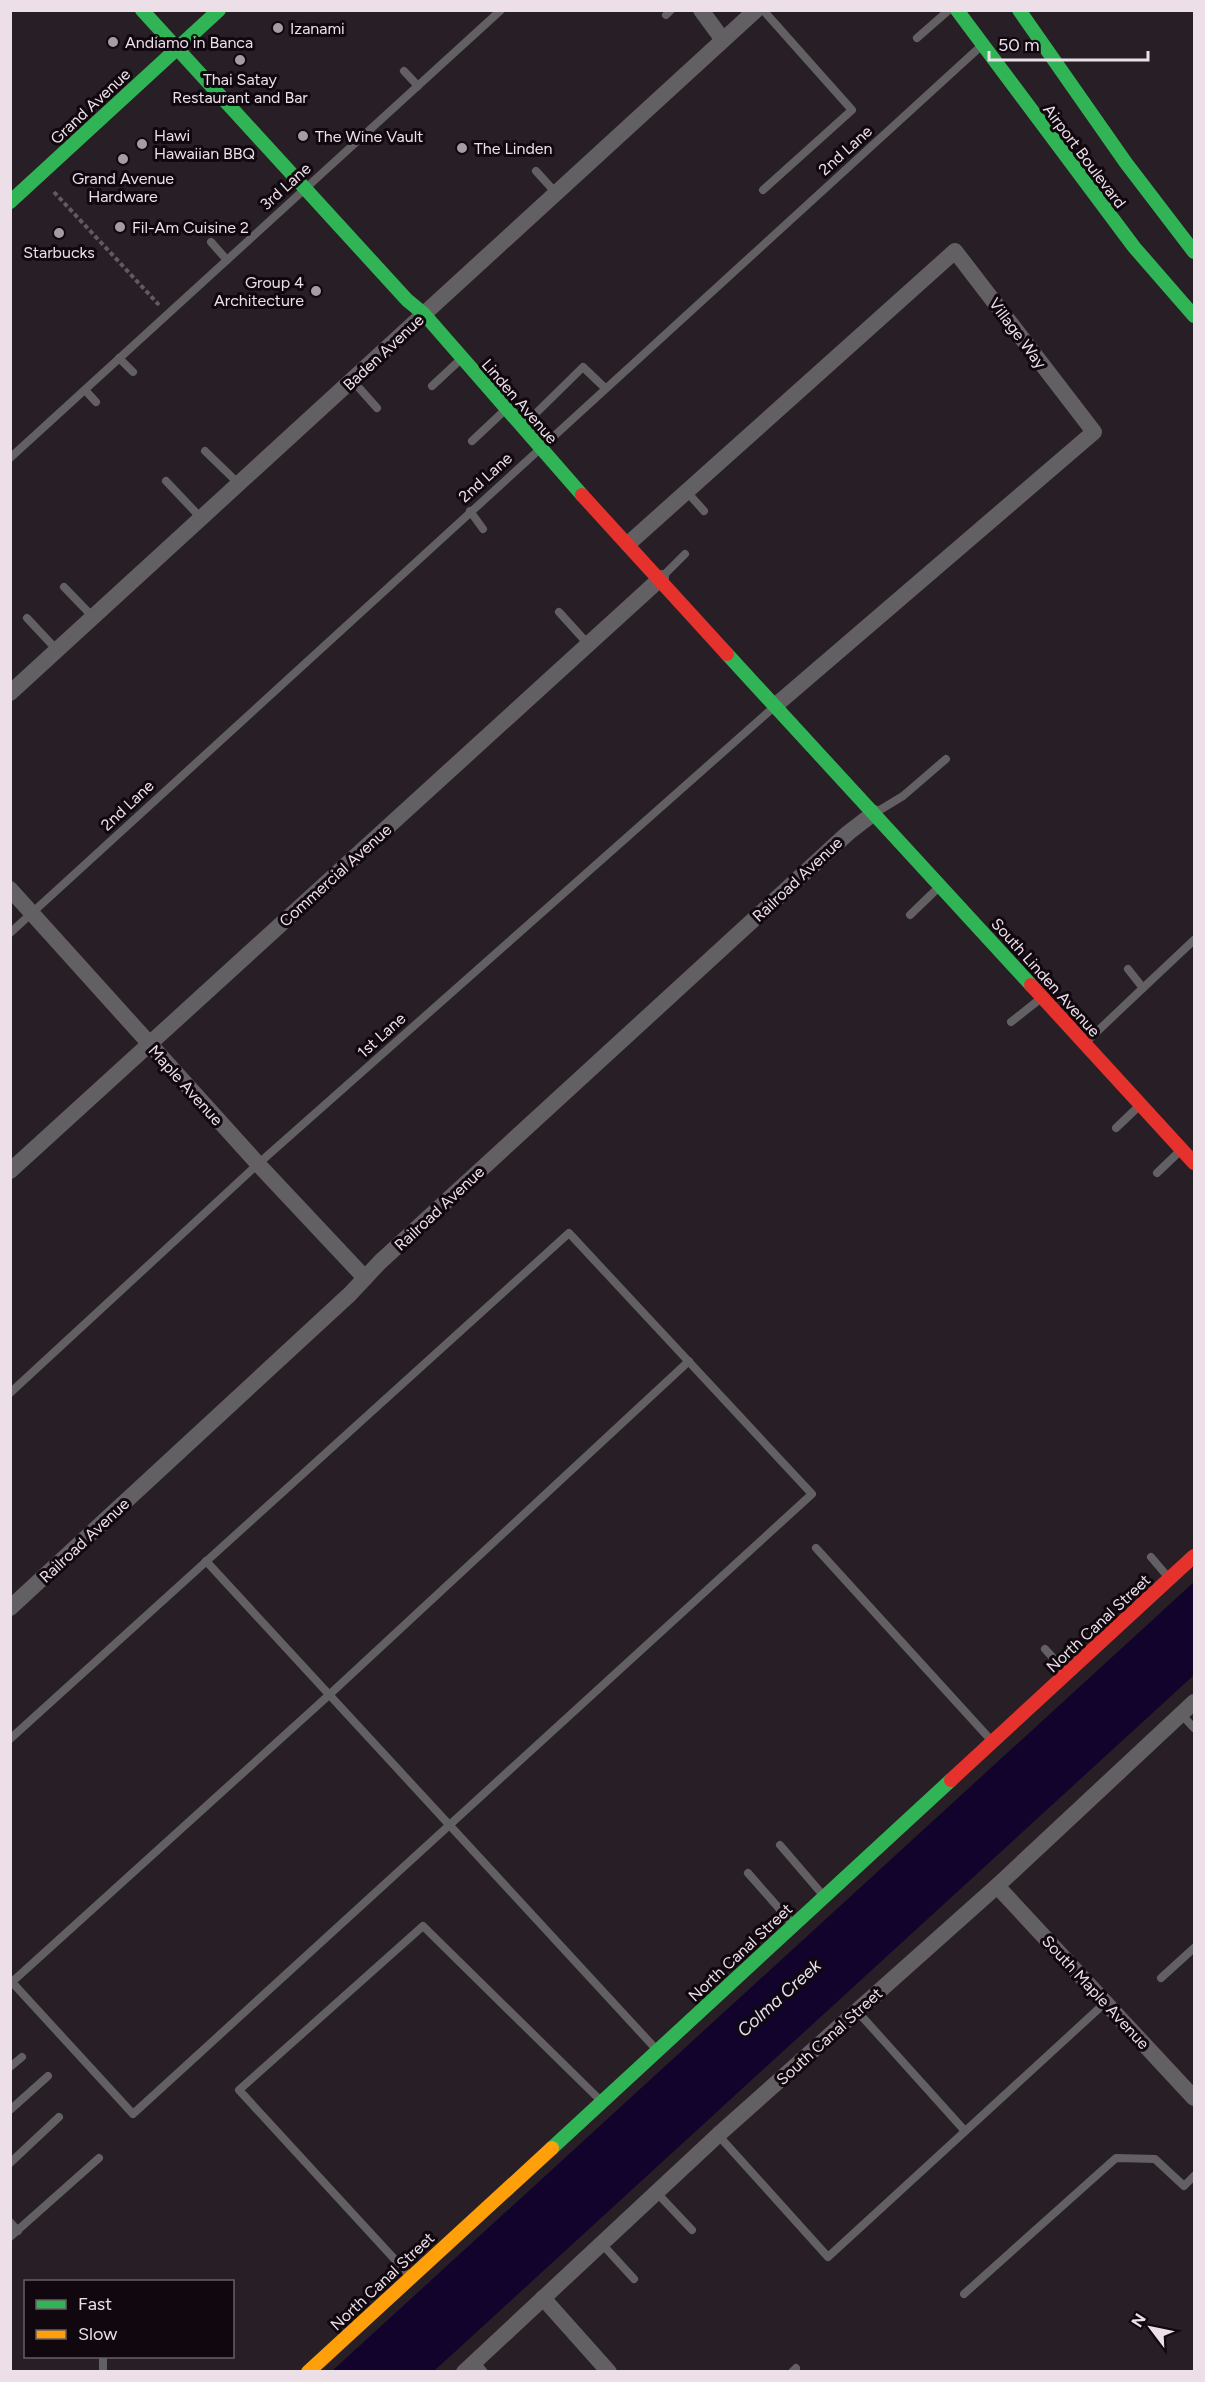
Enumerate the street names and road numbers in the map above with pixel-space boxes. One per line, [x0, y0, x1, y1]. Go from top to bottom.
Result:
street label: Grand Avenue [47, 64, 134, 148]
street label: Airport Boulevard [1039, 101, 1130, 212]
street label: 2nd Lane [815, 121, 876, 179]
street label: 3rd Lane [256, 159, 315, 214]
street label: Village Way [985, 294, 1051, 373]
street label: Baden Avenue [339, 310, 428, 394]
street label: Linden Avenue [478, 355, 562, 448]
street label: 2nd Lane [455, 448, 516, 506]
street label: 2nd Lane [97, 776, 158, 835]
street label: Commercial Avenue [275, 820, 395, 931]
street label: Railroad Avenue [749, 833, 846, 926]
street label: South Linden Avenue [987, 914, 1104, 1041]
street label: 1st Lane [353, 1009, 410, 1062]
street label: Maple Avenue [145, 1041, 227, 1130]
street label: Railroad Avenue [391, 1162, 488, 1255]
street label: Railroad Avenue [36, 1494, 133, 1587]
street label: North Canal Street [1042, 1570, 1154, 1676]
street label: North Canal Street [684, 1899, 796, 2005]
street label: South Maple Avenue [1038, 1932, 1153, 2053]
street label: South Canal Street [772, 1984, 886, 2089]
street label: North Canal Street [326, 2228, 438, 2334]

